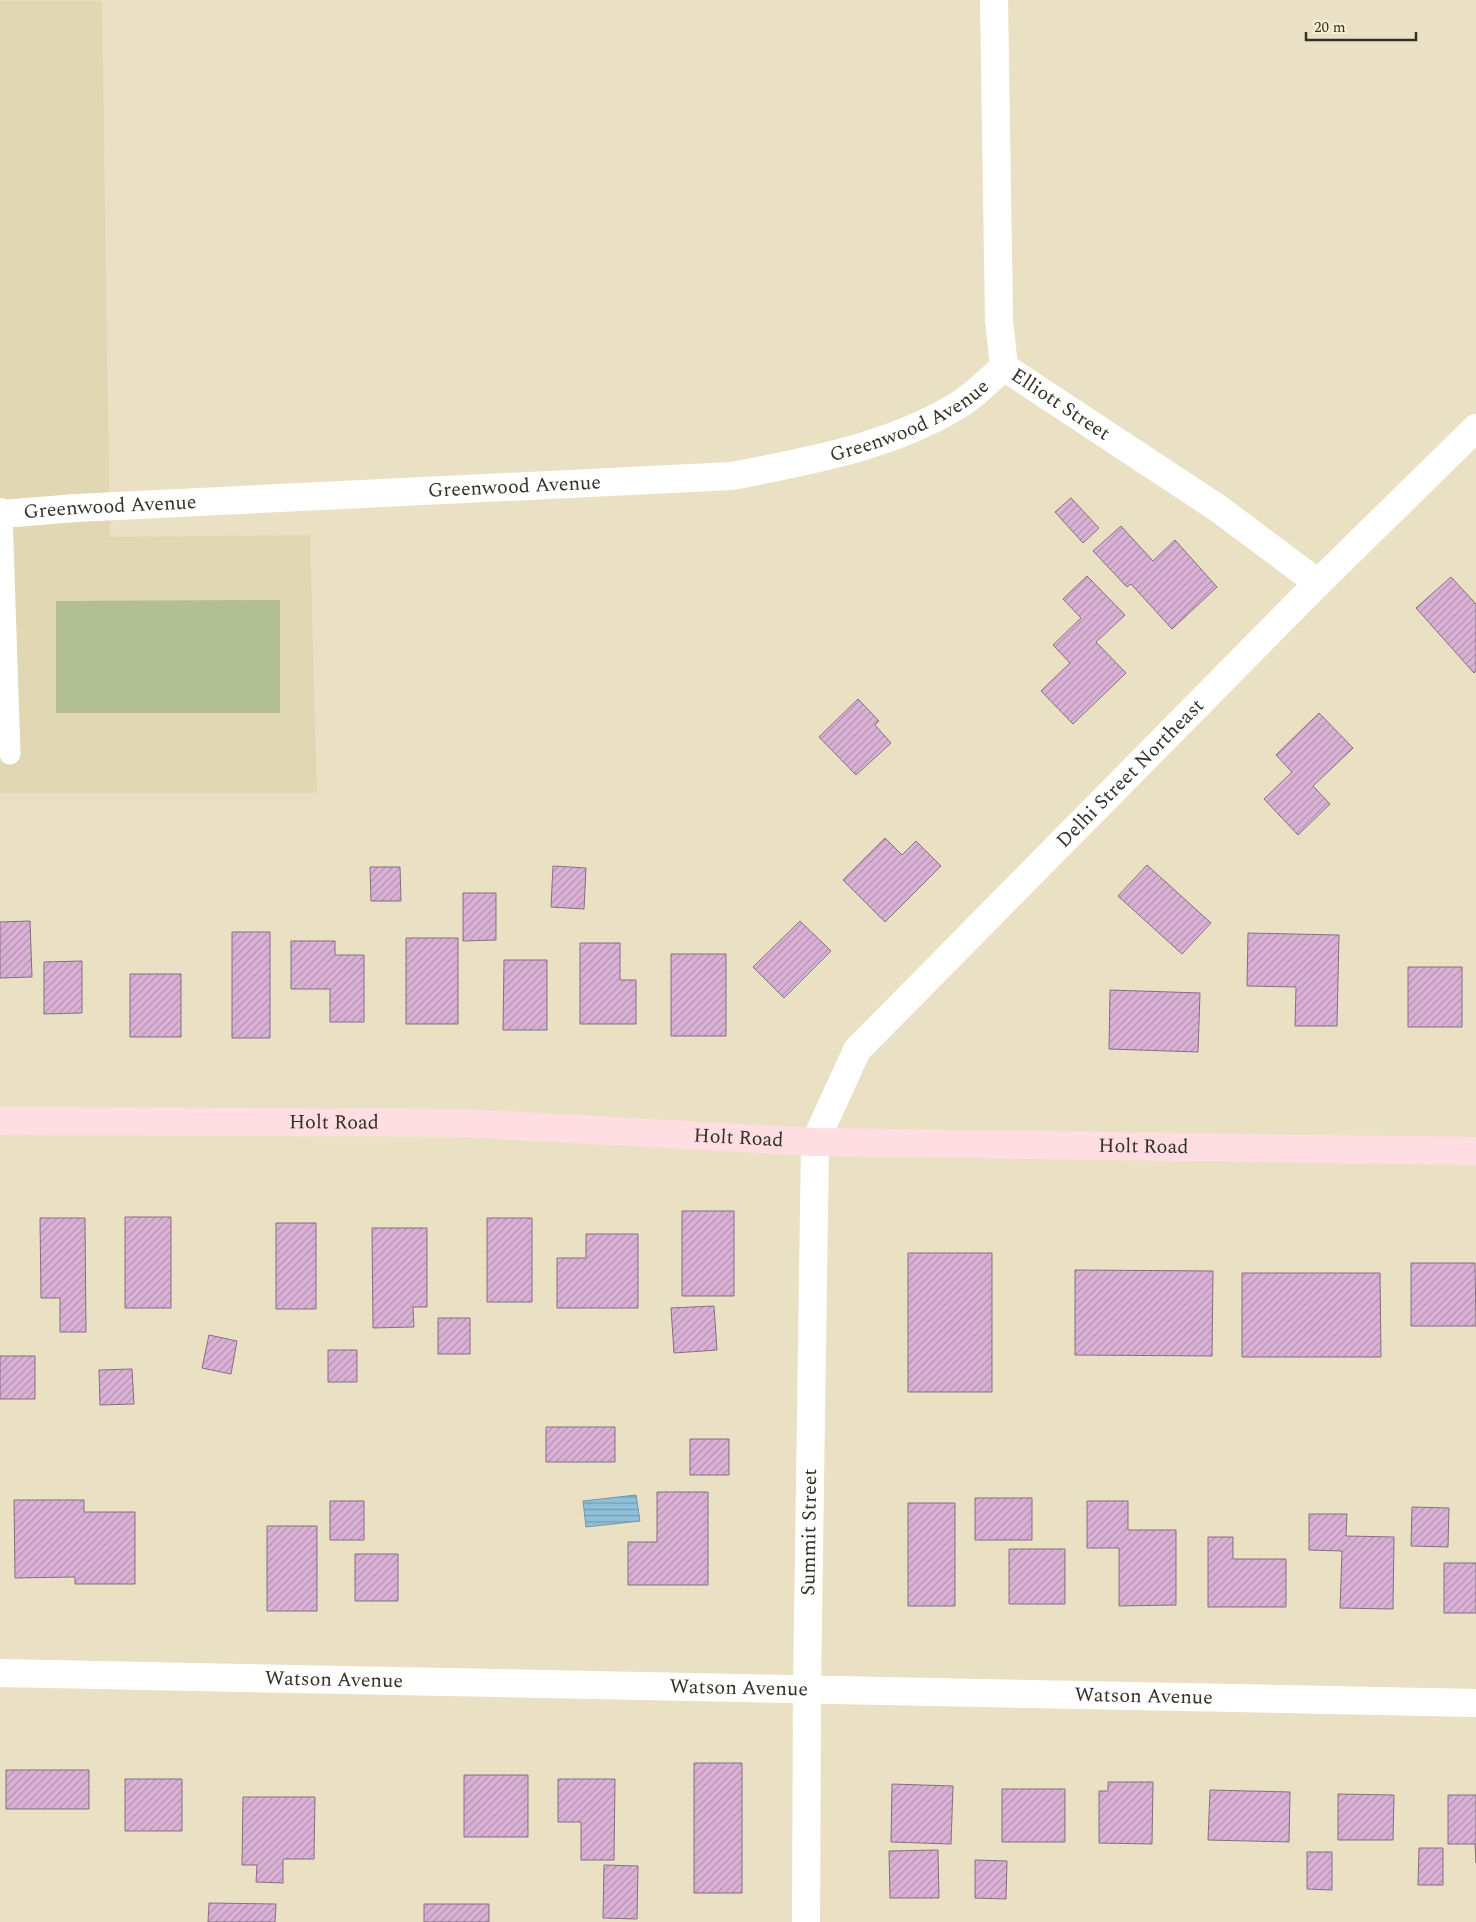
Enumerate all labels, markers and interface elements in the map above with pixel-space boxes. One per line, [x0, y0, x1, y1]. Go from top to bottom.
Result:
scale bar [1306, 10, 1416, 42]
text: 20 m [1314, 16, 1346, 39]
street label: Elliott Street [1005, 360, 1116, 448]
street label: Greenwood Avenue [827, 372, 996, 470]
street label: Greenwood Avenue [427, 467, 602, 506]
street label: Greenwood Avenue [22, 487, 197, 527]
street label: Delhi Street Northeast [1049, 692, 1211, 855]
street label: Holt Road [289, 1107, 379, 1138]
street label: Holt Road [693, 1120, 784, 1155]
street label: Holt Road [1098, 1131, 1189, 1162]
street label: Summit Street [793, 1468, 825, 1596]
street label: Watson Avenue [265, 1663, 403, 1696]
street label: Watson Avenue [669, 1672, 808, 1704]
street label: Watson Avenue [1074, 1680, 1213, 1713]

